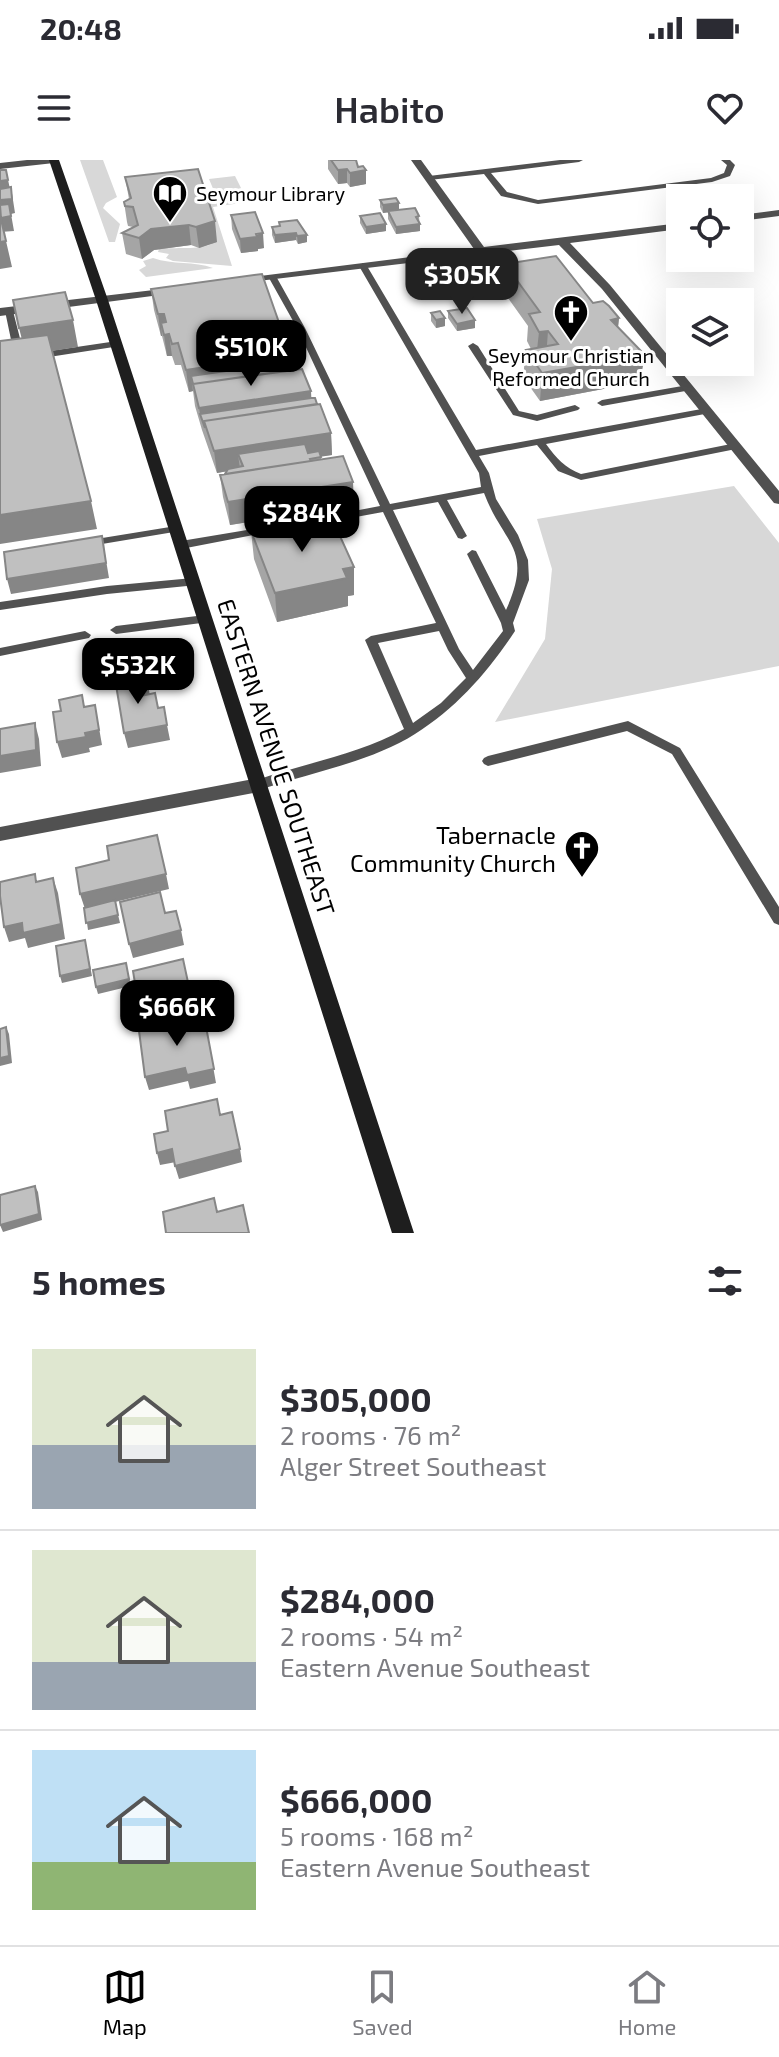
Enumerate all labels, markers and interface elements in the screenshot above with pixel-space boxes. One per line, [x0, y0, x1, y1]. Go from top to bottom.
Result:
text: 20:48 [40, 10, 122, 46]
icon: menu [32, 86, 76, 130]
icon: heart [703, 86, 747, 130]
text: Habito [334, 87, 445, 130]
library icon: Seymour Library [151, 174, 189, 224]
place label: Seymour Library [196, 181, 345, 205]
map controls [666, 184, 754, 376]
button: locate [666, 184, 754, 272]
pin: $305K [406, 248, 518, 316]
text: $305K [423, 258, 501, 289]
button: layers [666, 288, 754, 376]
church icon: Seymour Christian Reformed Church [552, 293, 590, 343]
pin: $510K [195, 320, 307, 388]
text: $510K [214, 330, 288, 361]
place label: Seymour Christian Reformed Church [488, 343, 654, 390]
pin: $284K [246, 486, 358, 554]
text: $284K [262, 496, 342, 527]
street label: EASTERN AVENUE SOUTHEAST [212, 595, 342, 919]
pin: $532K [82, 638, 194, 706]
text: $532K [100, 648, 176, 679]
place label: Tabernacle Community Church [350, 820, 556, 877]
church icon: Tabernacle Community Church [563, 829, 601, 879]
pin: $666K [121, 980, 233, 1048]
text: $666K [138, 990, 216, 1021]
icon: filters [703, 1259, 747, 1303]
text: 5 homes [32, 1261, 166, 1302]
text: $305,000 [280, 1378, 432, 1419]
icon: home [96, 1381, 192, 1477]
text: 2 rooms · 76 m² [280, 1419, 461, 1450]
text: Alger Street Southeast [280, 1450, 547, 1481]
text: $284,000 [280, 1579, 435, 1620]
icon: home [96, 1582, 192, 1678]
text: 2 rooms · 54 m² [280, 1620, 463, 1651]
text: Eastern Avenue Southeast [280, 1651, 590, 1682]
text: $666,000 [280, 1779, 433, 1820]
icon: home [96, 1782, 192, 1878]
text: 5 rooms · 168 m² [280, 1820, 473, 1851]
text: Eastern Avenue Southeast [280, 1851, 590, 1882]
tab: Map [103, 1965, 147, 2039]
tab: Saved [352, 1965, 413, 2039]
tab: Home [618, 1965, 676, 2039]

